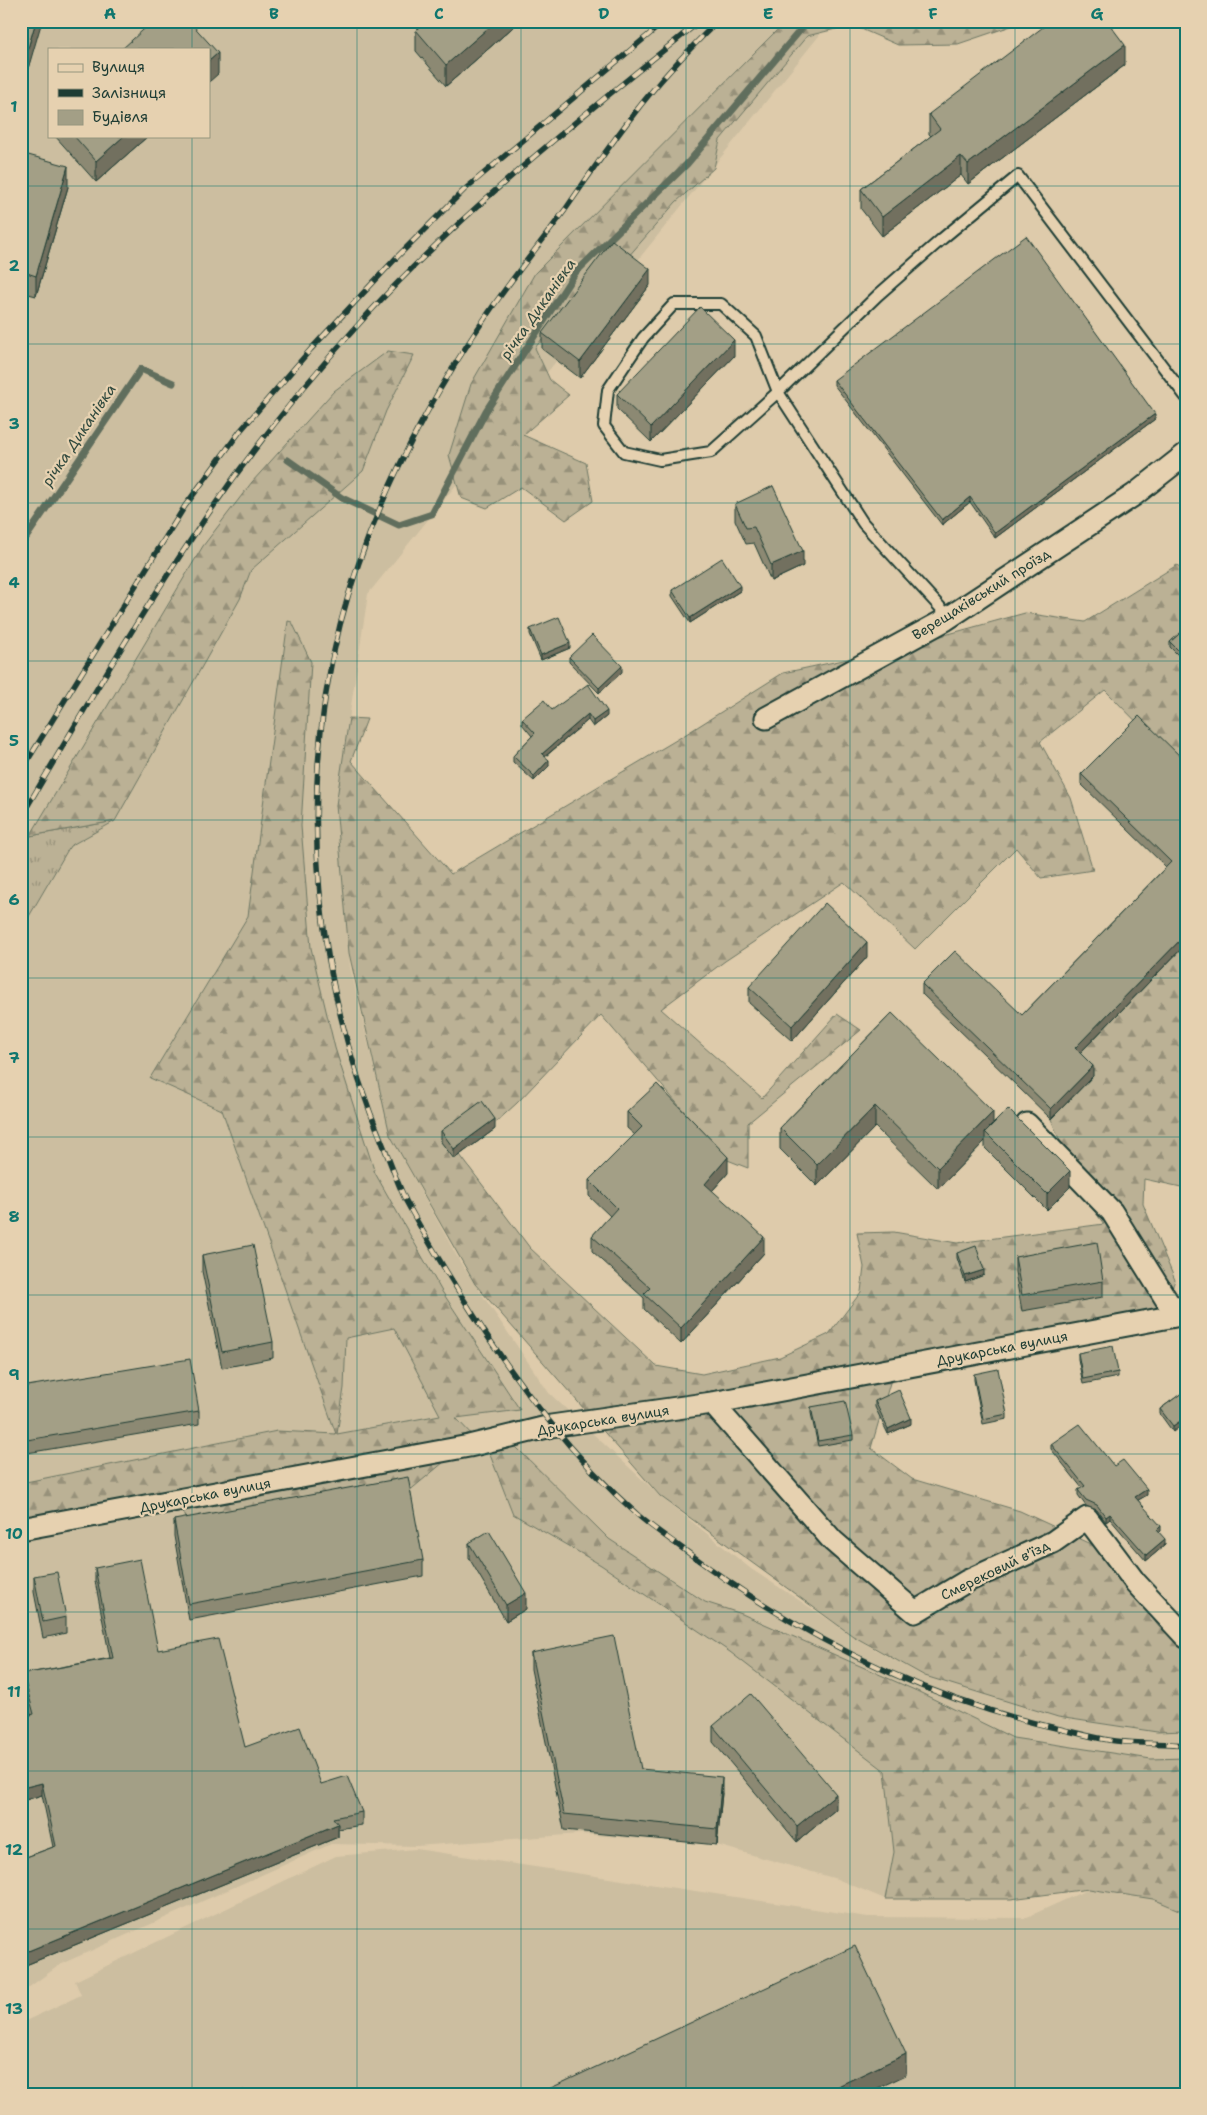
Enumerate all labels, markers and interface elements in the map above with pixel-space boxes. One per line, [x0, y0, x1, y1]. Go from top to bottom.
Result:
text: A [104, 3, 116, 24]
text: B [269, 3, 279, 24]
text: C [434, 3, 444, 24]
text: D [598, 3, 610, 24]
text: E [763, 3, 773, 24]
text: F [928, 3, 938, 24]
text: G [1091, 3, 1104, 24]
legend [48, 48, 210, 138]
text: Вулиця [92, 57, 145, 77]
text: Залізниця [92, 83, 166, 103]
text: 1 [10, 96, 18, 117]
text: Будівля [92, 107, 148, 127]
water label: річка Диканівка [495, 254, 580, 364]
text: 2 [8, 255, 20, 276]
water label: річка Диканівка [37, 380, 121, 491]
text: 3 [8, 413, 20, 434]
street label: Верещаківський проїзд [909, 544, 1054, 644]
text: 4 [8, 572, 20, 593]
text: 5 [9, 730, 19, 751]
text: 6 [8, 889, 20, 910]
text: 7 [8, 1047, 20, 1068]
text: 8 [8, 1206, 20, 1227]
street label: Друкарська вулиця [935, 1326, 1069, 1370]
text: 9 [8, 1364, 20, 1385]
street label: Друкарська вулиця [536, 1401, 670, 1439]
street label: Друкарська вулиця [138, 1473, 272, 1517]
text: 10 [5, 1523, 23, 1544]
street label: Смерековий в'їзд [938, 1536, 1053, 1604]
text: 11 [7, 1681, 21, 1702]
text: 12 [5, 1839, 23, 1860]
text: 13 [5, 1998, 23, 2019]

